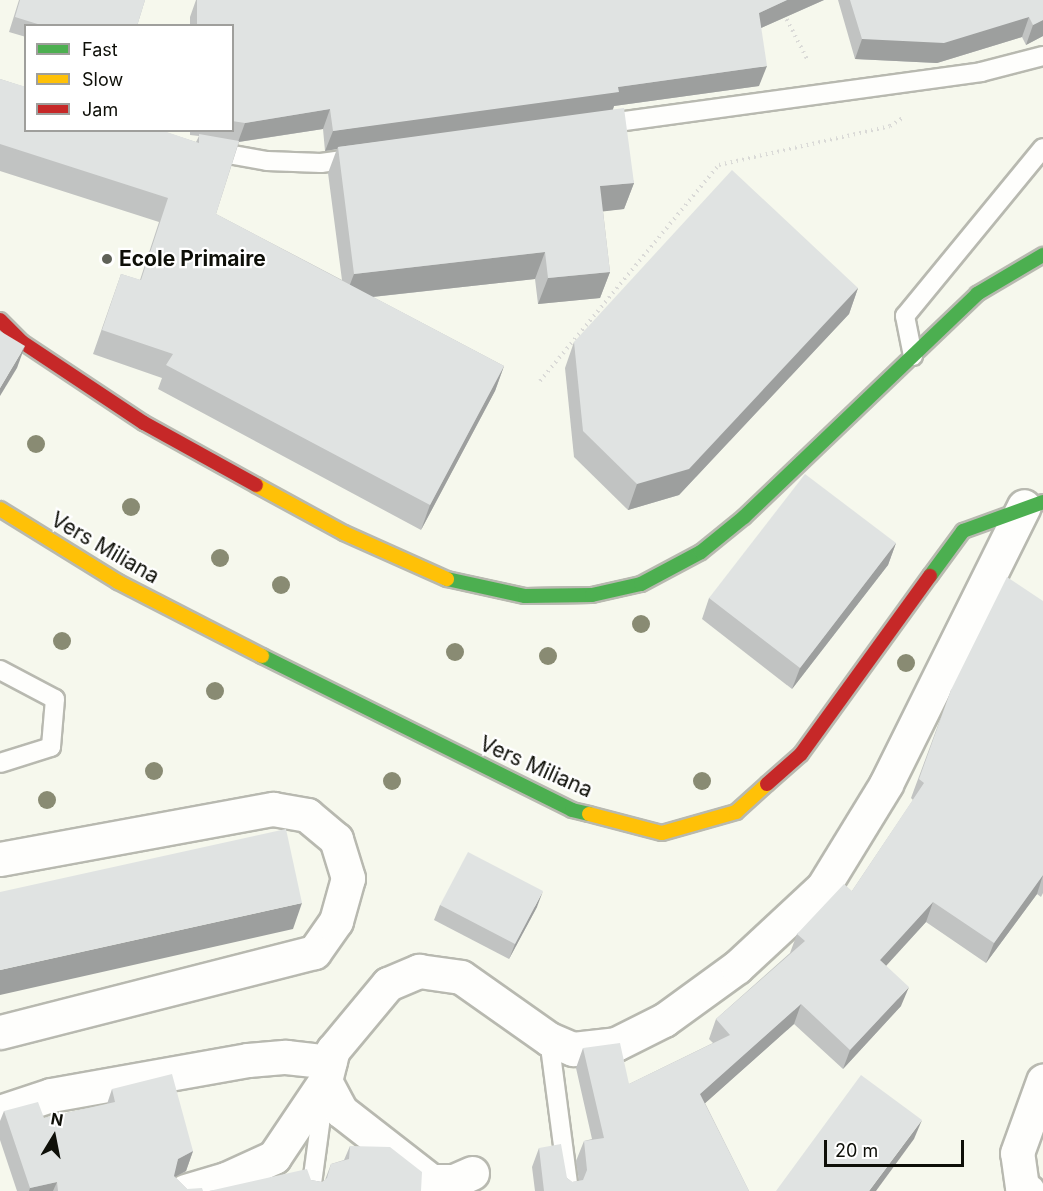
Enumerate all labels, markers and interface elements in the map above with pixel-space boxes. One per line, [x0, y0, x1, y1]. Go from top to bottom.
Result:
legend [24, 24, 234, 132]
text: Fast [82, 39, 118, 60]
text: Slow [82, 69, 123, 90]
text: Jam [82, 99, 118, 120]
place label: Ecole Primaire [119, 246, 266, 272]
marker: Ecole Primaire [100, 252, 114, 266]
street label: Vers Miliana [46, 507, 164, 589]
street label: Vers Miliana [476, 731, 596, 803]
north arrow [24, 1107, 84, 1167]
text: N [49, 1108, 65, 1130]
scale bar [827, 1128, 966, 1166]
text: 20 m [835, 1140, 878, 1161]

